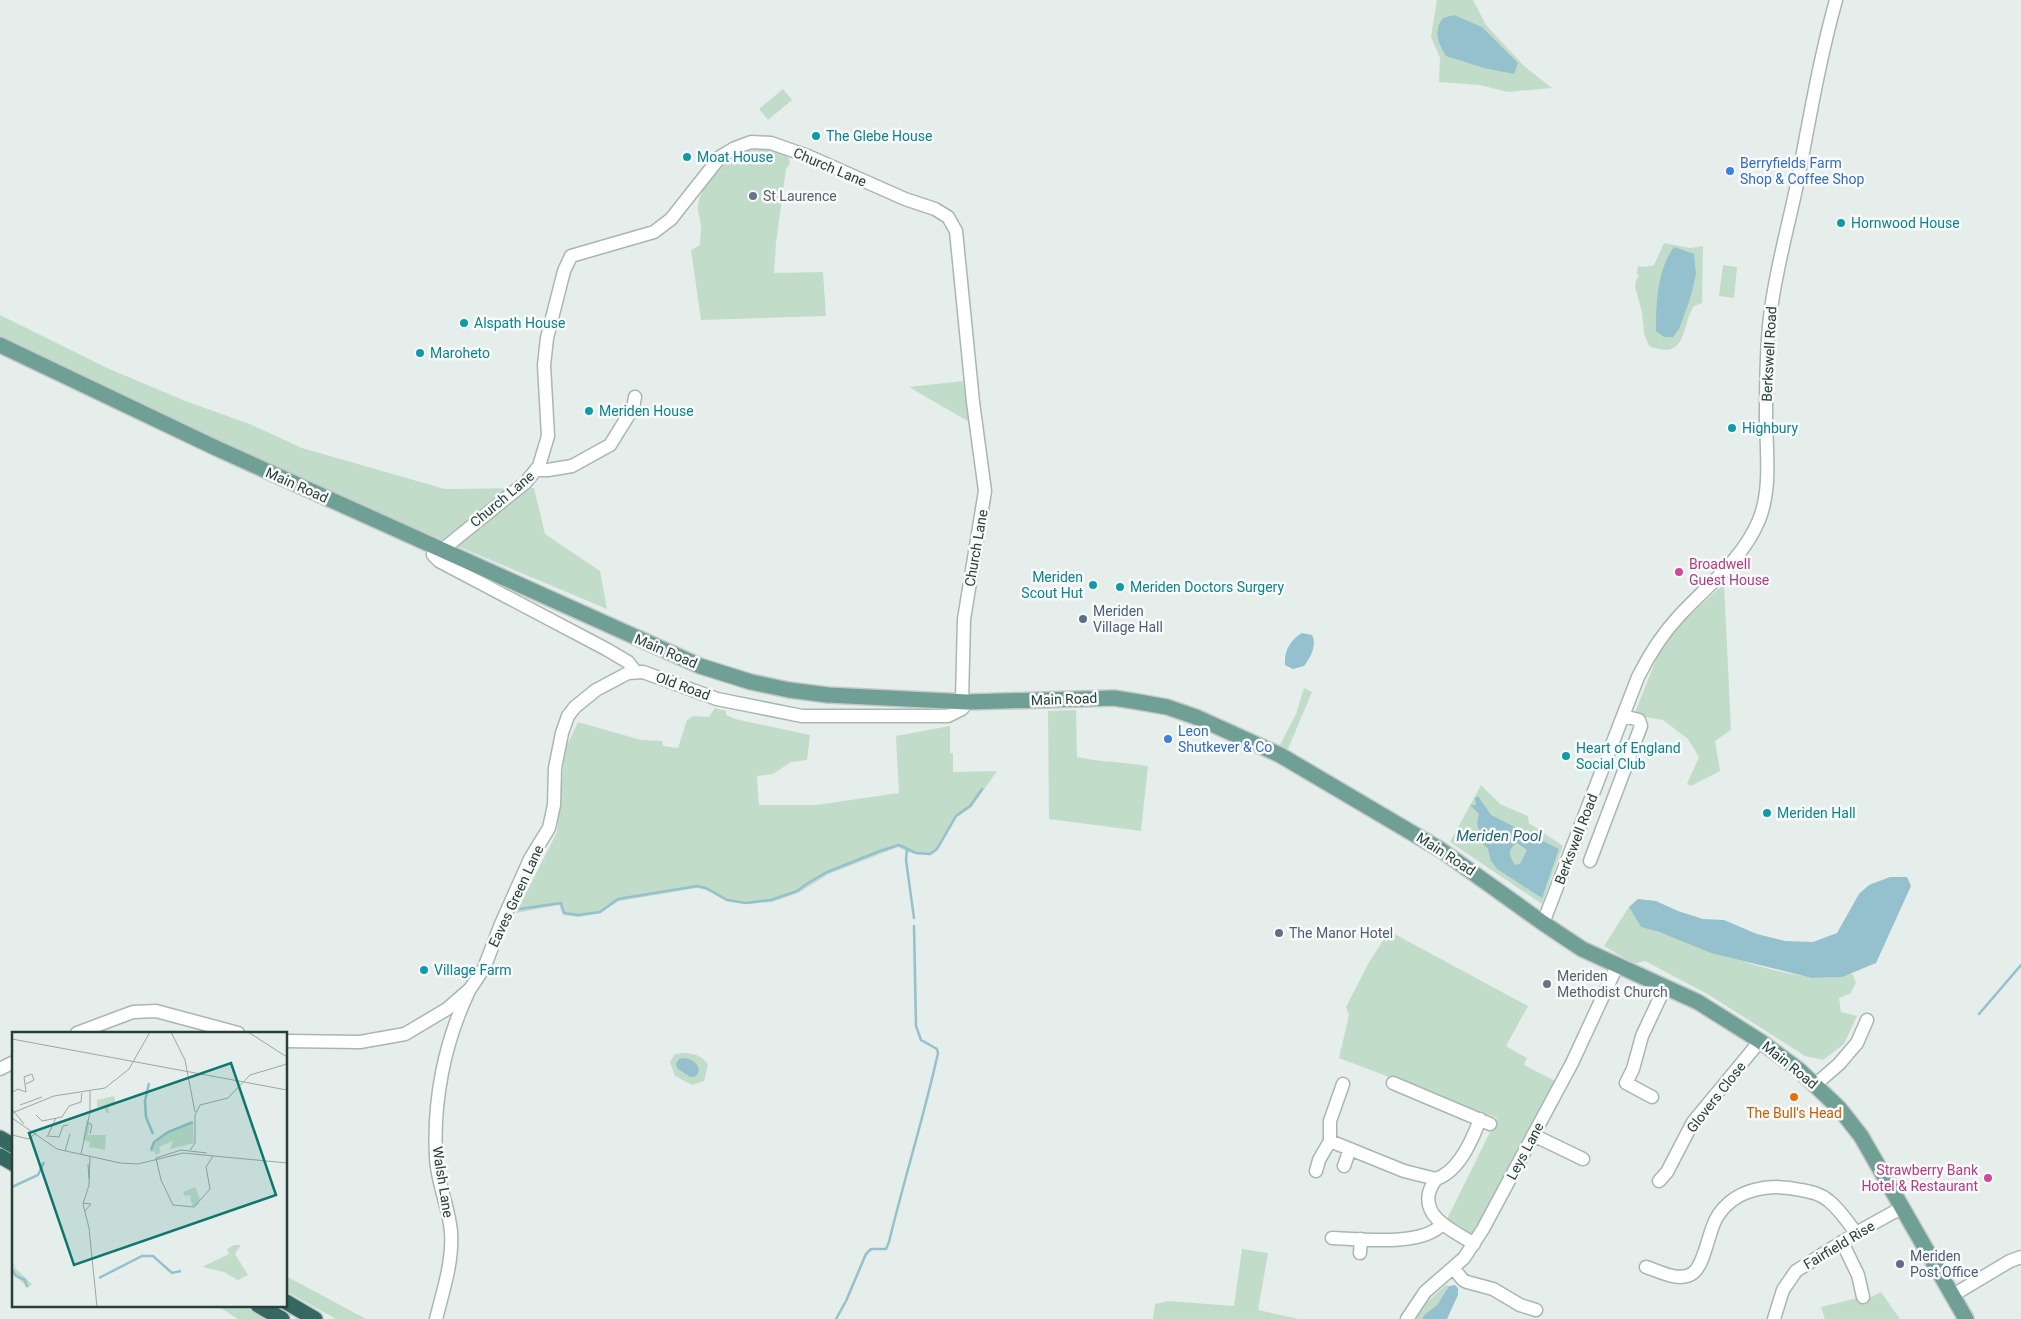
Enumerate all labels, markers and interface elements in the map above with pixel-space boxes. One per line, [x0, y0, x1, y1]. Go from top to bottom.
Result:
place label: The Glebe House [826, 128, 932, 144]
marker: The Glebe House [810, 130, 822, 142]
street label: Church Lane [791, 144, 869, 190]
place label: Moat House [697, 149, 773, 165]
marker: Moat House [681, 151, 693, 163]
place label: Berryfields Farm Shop & Coffee Shop [1740, 155, 1865, 187]
marker: Berryfields Farm Shop & Coffee Shop [1724, 165, 1736, 177]
place label: St Laurence [763, 188, 837, 204]
marker: St Laurence [747, 190, 759, 202]
place label: Hornwood House [1851, 215, 1960, 231]
marker: Hornwood House [1835, 217, 1847, 229]
street label: Berkswell Road [1759, 306, 1779, 402]
place label: Alspath House [474, 315, 565, 331]
marker: Alspath House [458, 317, 470, 329]
place label: Maroheto [430, 345, 490, 361]
marker: Maroheto [414, 347, 426, 359]
place label: Meriden House [599, 403, 694, 419]
marker: Meriden House [583, 405, 595, 417]
place label: Highbury [1742, 420, 1798, 436]
marker: Highbury [1726, 422, 1738, 434]
street label: Main Road [263, 464, 331, 506]
street label: Church Lane [467, 468, 537, 530]
street label: Church Lane [961, 508, 991, 588]
place label: Broadwell Guest House [1689, 556, 1769, 588]
marker: Broadwell Guest House [1673, 566, 1685, 578]
place label: Meriden Scout Hut [1021, 569, 1083, 601]
marker: Meriden Scout Hut [1087, 579, 1099, 591]
place label: Meriden Doctors Surgery [1130, 579, 1284, 595]
marker: Meriden Doctors Surgery [1114, 581, 1126, 593]
place label: Meriden Village Hall [1093, 603, 1163, 635]
marker: Meriden Village Hall [1077, 613, 1089, 625]
street label: Main Road [632, 631, 700, 671]
street label: Old Road [654, 669, 712, 703]
street label: Main Road [1030, 690, 1098, 708]
place label: Leon Shutkever & Co [1178, 723, 1272, 755]
marker: Leon Shutkever & Co [1162, 733, 1174, 745]
place label: Heart of England Social Club [1576, 740, 1681, 772]
marker: Heart of England Social Club [1560, 750, 1572, 762]
street label: Berkswell Road [1551, 792, 1601, 886]
place label: Meriden Hall [1777, 805, 1856, 821]
marker: Meriden Hall [1761, 807, 1773, 819]
water label: Meriden Pool [1456, 827, 1542, 845]
street label: Main Road [1414, 829, 1478, 879]
street label: Eaves Green Lane [485, 842, 547, 950]
place label: The Manor Hotel [1289, 925, 1393, 941]
marker: The Manor Hotel [1273, 927, 1285, 939]
place label: Village Farm [434, 962, 512, 978]
marker: Village Farm [418, 964, 430, 976]
place label: Meriden Methodist Church [1557, 968, 1668, 1000]
marker: Meriden Methodist Church [1541, 978, 1553, 990]
inset map [12, 1032, 288, 1306]
street label: Main Road [1759, 1038, 1821, 1092]
street label: Glovers Close [1683, 1058, 1749, 1136]
marker: The Bull's Head [1788, 1091, 1800, 1103]
place label: The Bull's Head [1746, 1105, 1842, 1121]
street label: Leys Lane [1503, 1120, 1547, 1182]
street label: Walsh Lane [429, 1145, 457, 1219]
place label: Strawberry Bank Hotel & Restaurant [1861, 1162, 1979, 1194]
marker: Strawberry Bank Hotel & Restaurant [1982, 1172, 1994, 1184]
street label: Fairfield Rise [1801, 1218, 1877, 1272]
place label: Meriden Post Office [1910, 1248, 1978, 1280]
marker: Meriden Post Office [1894, 1258, 1906, 1270]

